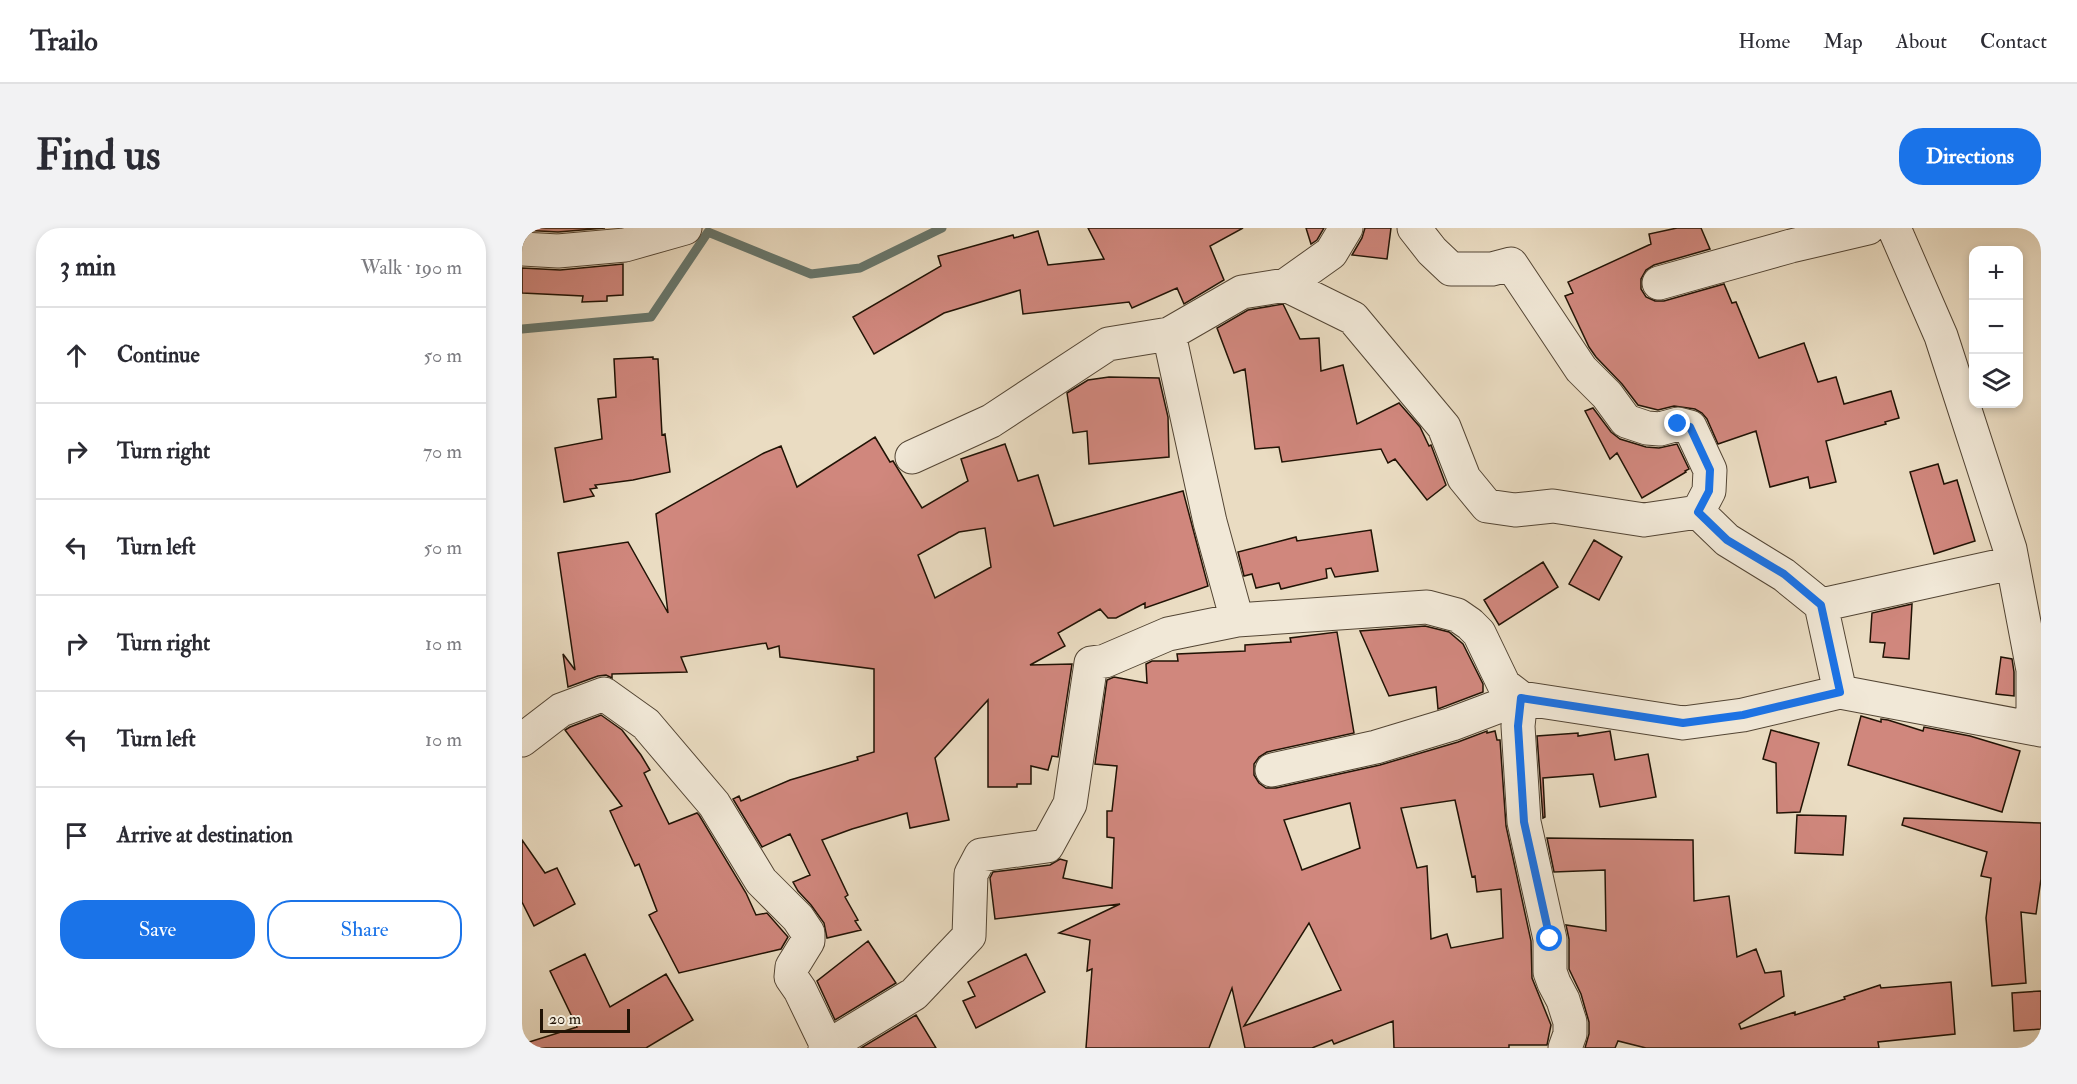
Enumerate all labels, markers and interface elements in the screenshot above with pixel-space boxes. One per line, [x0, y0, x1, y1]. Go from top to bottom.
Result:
text: Trailo [30, 24, 98, 59]
text: Home [1738, 28, 1790, 55]
text: Map [1823, 28, 1863, 55]
text: About [1896, 28, 1947, 55]
text: Contact [1980, 28, 2047, 55]
button: Directions [1899, 128, 2041, 185]
text: Find us [36, 130, 160, 182]
map controls [1969, 246, 2023, 408]
button: + [1969, 246, 2023, 300]
text: 3 min [60, 251, 116, 283]
text: Walk · 190 m [361, 255, 462, 280]
button: − [1969, 300, 2023, 354]
icon: ahead [60, 339, 93, 372]
text: Continue [117, 341, 200, 369]
text: 50 m [423, 343, 462, 368]
button: layers [1969, 354, 2023, 408]
route end [1664, 410, 1690, 436]
icon: right [60, 435, 93, 468]
text: Turn right [117, 437, 210, 465]
text: 70 m [423, 439, 462, 464]
icon: left [60, 531, 93, 564]
text: Turn left [117, 533, 196, 561]
text: 50 m [423, 535, 462, 560]
icon: right [60, 627, 93, 660]
text: Turn right [117, 629, 210, 657]
text: 10 m [425, 631, 462, 656]
icon: left [60, 723, 93, 756]
text: Turn left [117, 725, 196, 753]
text: 10 m [425, 727, 462, 752]
icon: arrive [60, 819, 93, 852]
text: Arrive at destination [117, 821, 293, 849]
button: Save [60, 900, 255, 959]
button: Share [267, 900, 462, 959]
route start [1536, 925, 1562, 951]
scale bar [540, 1006, 630, 1034]
text: 20 m [549, 1009, 581, 1029]

